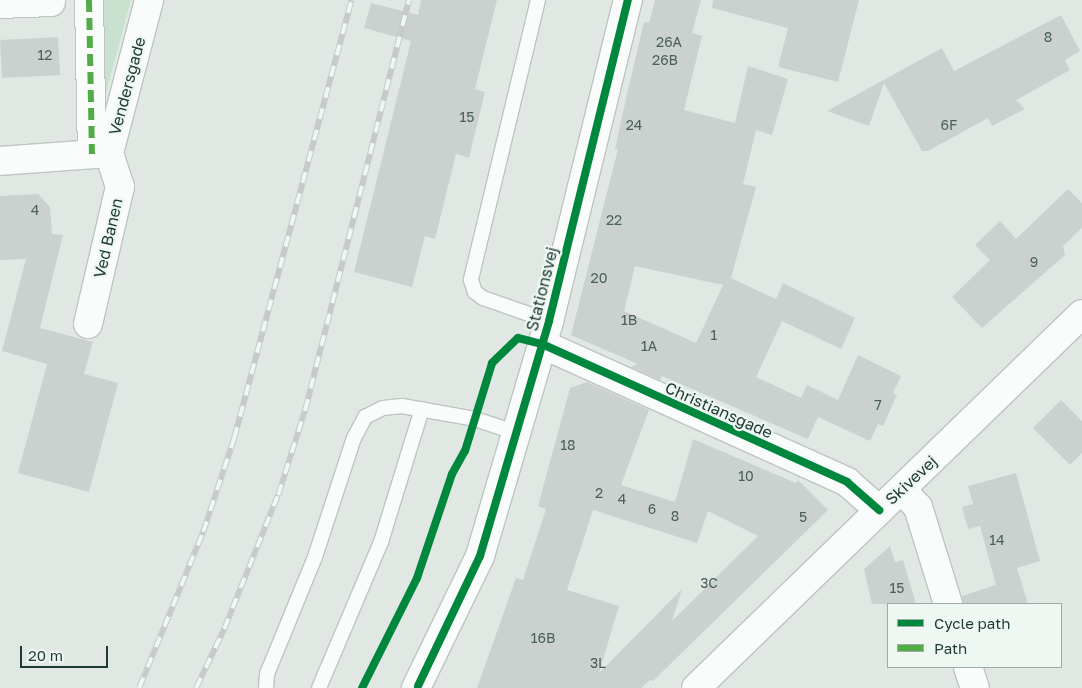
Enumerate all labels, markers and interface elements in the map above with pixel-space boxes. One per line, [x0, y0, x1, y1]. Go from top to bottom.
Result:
house number: 8 [1044, 29, 1052, 45]
house number: 26A [656, 34, 682, 50]
street label: Vendersgade [105, 35, 149, 137]
house number: 12 [38, 47, 52, 63]
house number: 26B [652, 52, 678, 68]
house number: 15 [460, 109, 474, 125]
house number: 24 [626, 117, 642, 133]
house number: 6F [941, 117, 957, 133]
street label: Ved Banen [89, 196, 127, 280]
house number: 4 [31, 202, 39, 218]
house number: 22 [606, 212, 622, 228]
street label: Stationsvej [522, 245, 562, 333]
house number: 9 [1030, 254, 1038, 270]
house number: 20 [591, 270, 607, 286]
house number: 1B [621, 312, 637, 328]
house number: 1 [711, 327, 717, 343]
house number: 1A [641, 338, 657, 354]
street label: Christiansgade [662, 378, 776, 442]
house number: 7 [874, 397, 882, 413]
house number: 18 [560, 437, 576, 453]
street label: Skivevej [881, 451, 941, 509]
house number: 10 [738, 468, 754, 484]
house number: 2 [595, 485, 603, 501]
house number: 4 [618, 491, 626, 507]
house number: 6 [648, 501, 656, 517]
house number: 8 [671, 508, 679, 524]
house number: 5 [799, 509, 807, 525]
house number: 14 [989, 532, 1005, 548]
house number: 3C [700, 575, 718, 591]
house number: 15 [890, 580, 904, 596]
legend [887, 603, 1062, 668]
text: Cycle path [934, 614, 1010, 632]
house number: 16B [531, 630, 555, 646]
scale bar [22, 636, 110, 668]
text: Path [934, 639, 967, 657]
text: 20 m [28, 646, 63, 664]
house number: 3L [590, 655, 606, 671]

